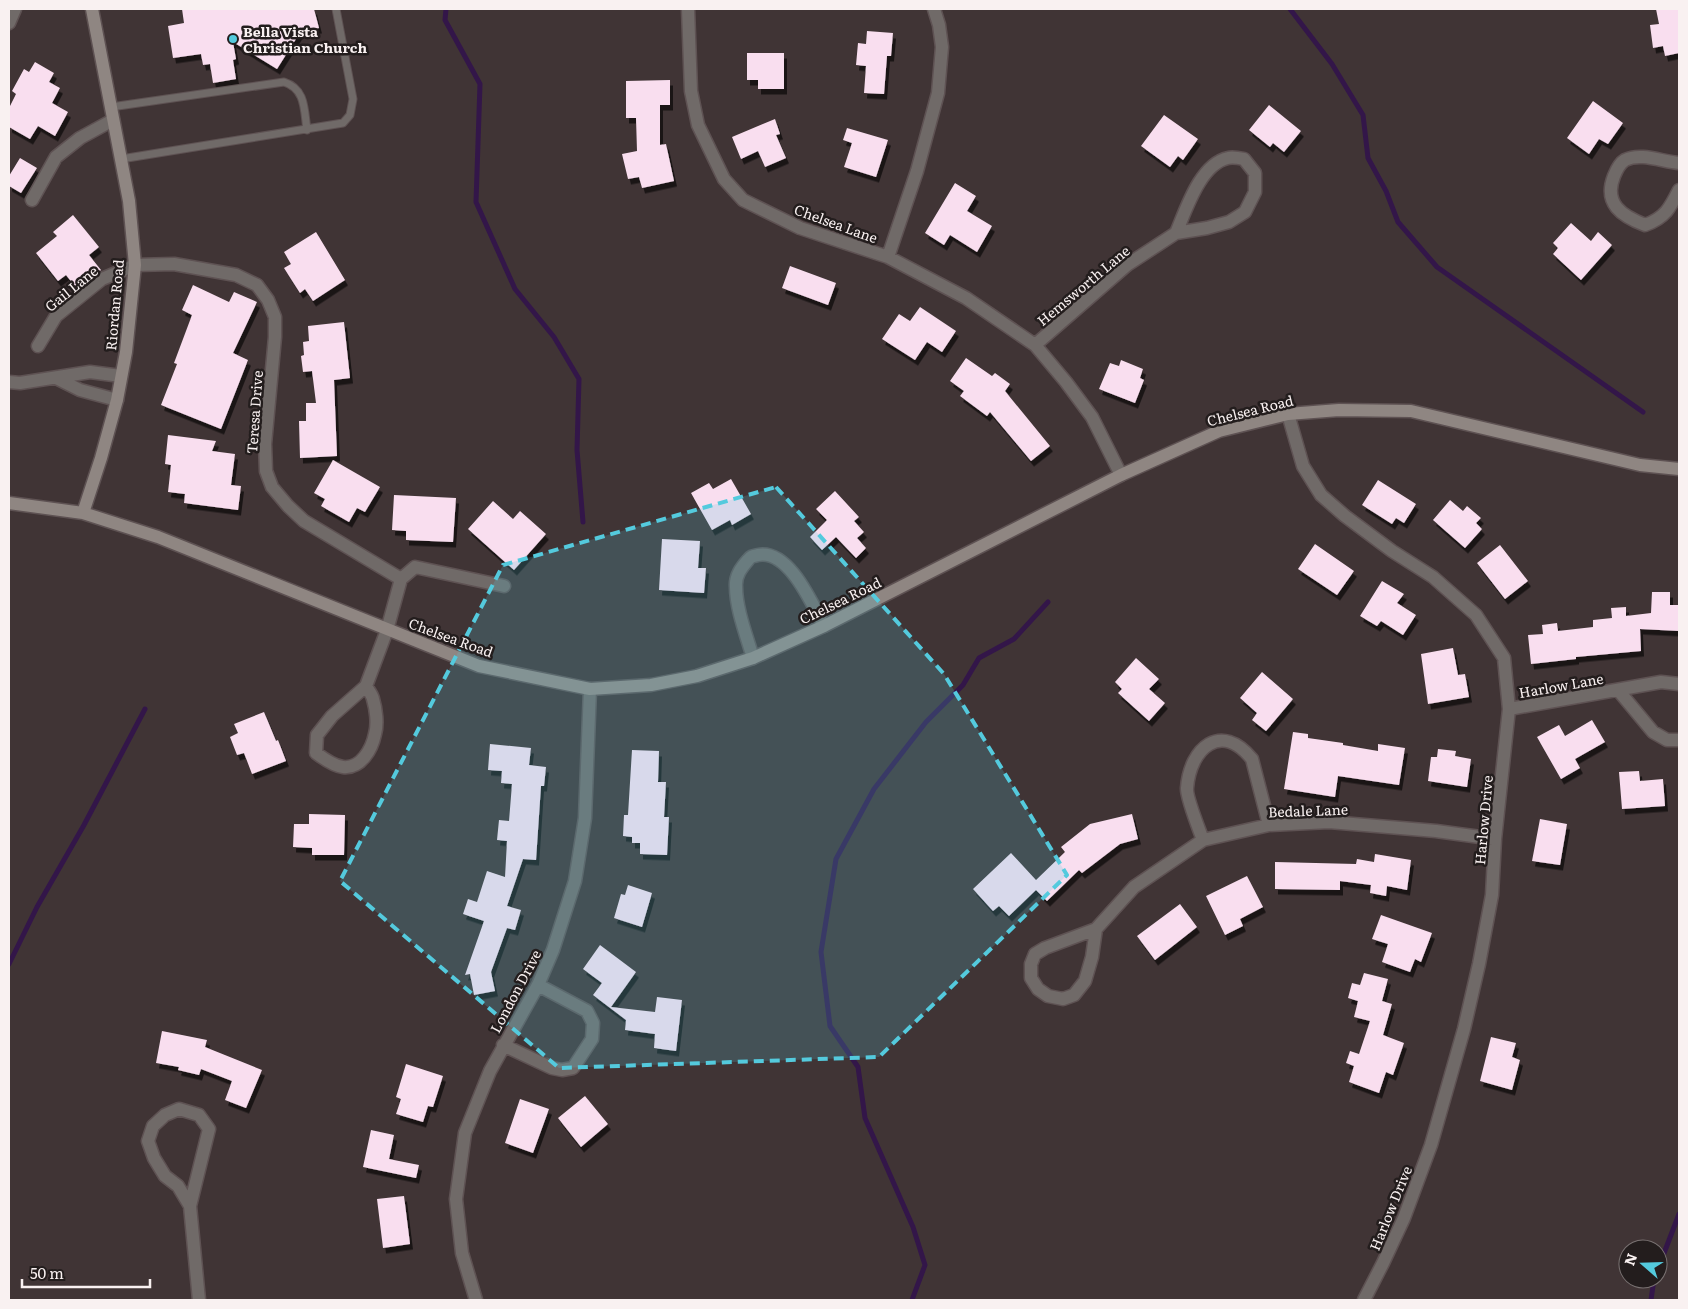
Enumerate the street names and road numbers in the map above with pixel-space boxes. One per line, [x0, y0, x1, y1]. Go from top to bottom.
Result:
street label: Chelsea Lane [792, 199, 880, 247]
street label: Hemsworth Lane [1032, 240, 1134, 330]
street label: Riordan Road [100, 258, 128, 351]
street label: Gail Lane [40, 260, 102, 316]
street label: Teresa Drive [241, 370, 267, 454]
street label: Chelsea Road [1205, 389, 1296, 430]
street label: Chelsea Road [796, 571, 885, 628]
street label: Chelsea Road [406, 612, 496, 662]
street label: Harlow Lane [1517, 668, 1605, 702]
street label: Harlow Drive [1469, 774, 1497, 866]
street label: Bedale Lane [1268, 799, 1348, 821]
street label: London Drive [485, 946, 545, 1036]
street label: Harlow Drive [1364, 1163, 1416, 1253]

